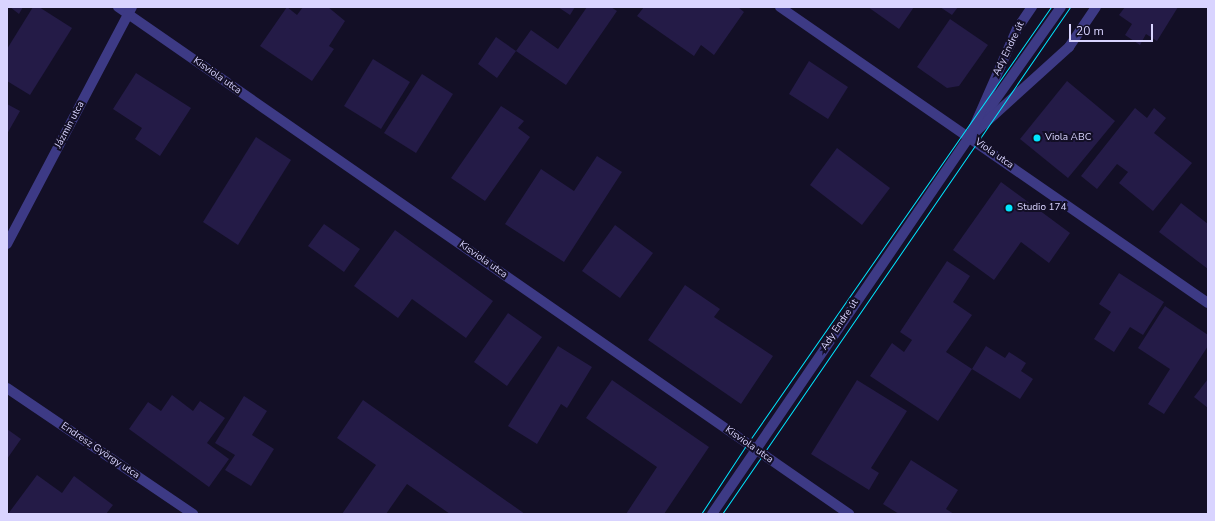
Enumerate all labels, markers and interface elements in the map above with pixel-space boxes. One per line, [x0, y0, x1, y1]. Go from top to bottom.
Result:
scale bar [1071, 16, 1155, 42]
street label: Ady Endre út [991, 20, 1027, 78]
text: 20 m [1076, 23, 1104, 39]
street label: Kisviola utca [191, 55, 243, 97]
street label: Jázmin utca [53, 100, 87, 150]
place label: Viola ABC [1045, 132, 1091, 144]
marker: Viola ABC [1032, 133, 1042, 143]
street label: Viola utca [972, 136, 1016, 172]
place label: Studio 174 [1017, 202, 1067, 214]
marker: Studio 174 [1004, 203, 1014, 213]
street label: Kisviola utca [457, 239, 509, 281]
street label: Ady Endre út [819, 297, 861, 353]
street label: Endresz György utca [58, 420, 142, 482]
street label: Kisviola utca [723, 424, 775, 466]

